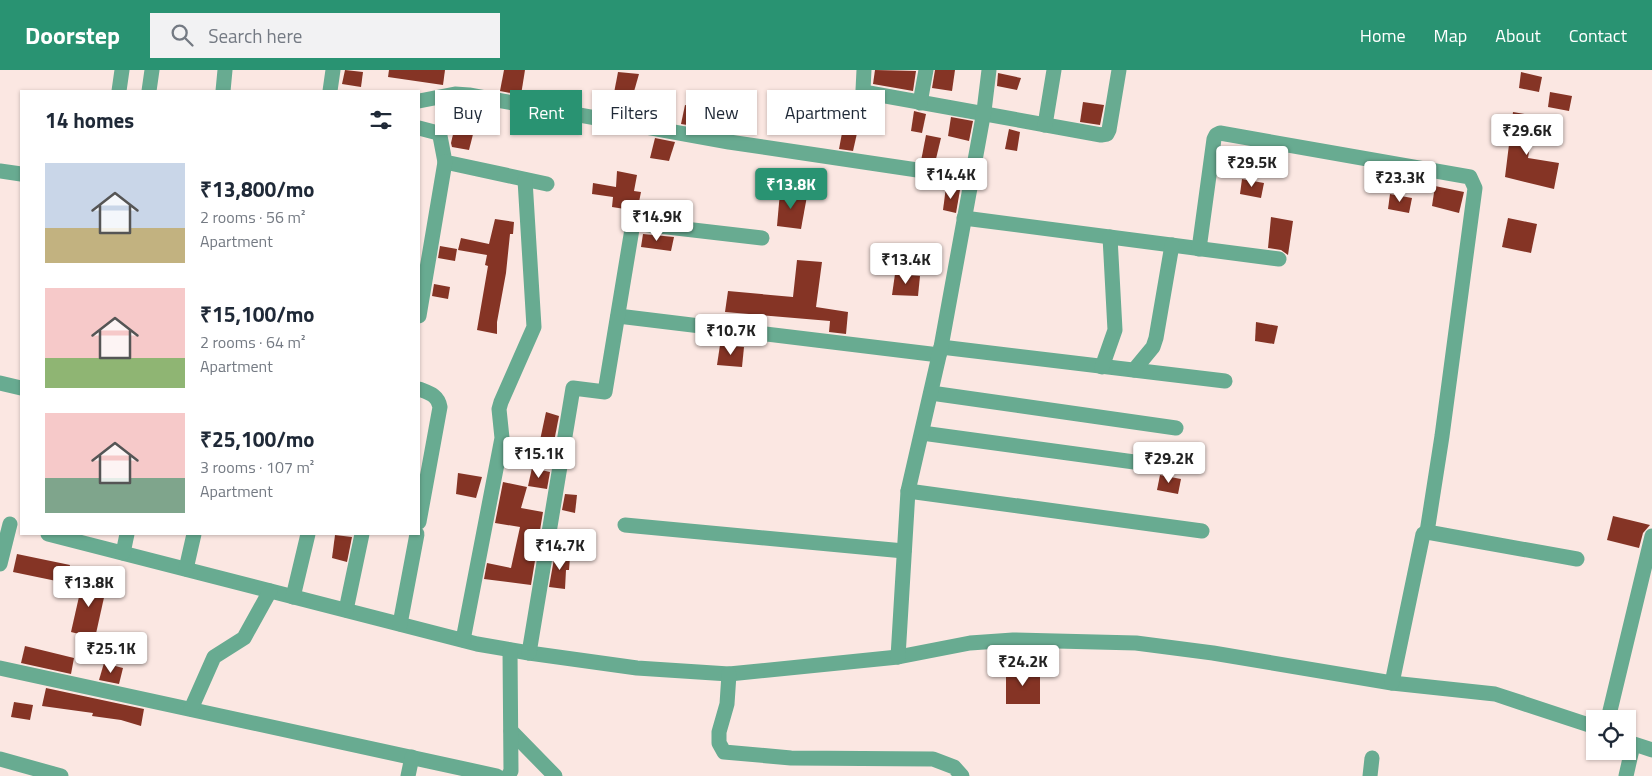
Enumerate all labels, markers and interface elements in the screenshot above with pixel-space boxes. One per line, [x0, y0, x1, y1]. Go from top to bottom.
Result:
search box [150, 13, 500, 58]
text: Doorstep [25, 17, 120, 53]
icon: search [168, 21, 196, 49]
text: Search here [208, 21, 302, 50]
text: Home [1360, 22, 1406, 49]
text: Map [1434, 22, 1467, 49]
text: About [1495, 22, 1541, 49]
text: Contact [1569, 22, 1627, 49]
chip: Buy [435, 90, 500, 135]
chip: Rent [510, 90, 582, 135]
chip: Filters [592, 90, 676, 135]
chip: New [686, 90, 757, 135]
chip: Apartment [767, 90, 885, 135]
text: 14 homes [45, 104, 134, 136]
icon: filters [367, 106, 395, 134]
pin: ₹29.6K [1486, 114, 1568, 156]
text: ₹29.6K [1502, 118, 1552, 142]
pin: ₹29.5K [1211, 146, 1293, 188]
text: ₹29.5K [1227, 150, 1277, 174]
pin: ₹14.4K [910, 158, 992, 200]
pin: ₹23.3K [1359, 160, 1441, 203]
text: ₹14.4K [926, 162, 976, 186]
text: ₹23.3K [1375, 165, 1425, 189]
pin: ₹13.8K [750, 168, 832, 210]
text: ₹13.8K [766, 172, 816, 196]
text: ₹13,800/mo [200, 173, 314, 205]
icon: home [85, 183, 145, 243]
pin: ₹14.9K [616, 200, 698, 242]
text: ₹14.9K [632, 204, 682, 228]
text: 2 rooms · 56 m² [200, 205, 305, 229]
text: Apartment [200, 229, 273, 253]
pin: ₹13.4K [865, 242, 947, 285]
text: ₹13.4K [881, 247, 931, 271]
text: ₹15,100/mo [200, 298, 314, 330]
icon: home [85, 308, 145, 368]
pin: ₹10.7K [690, 314, 772, 356]
text: ₹10.7K [706, 318, 756, 342]
text: 2 rooms · 64 m² [200, 330, 305, 354]
text: Apartment [200, 354, 273, 378]
text: ₹25,100/mo [200, 423, 314, 455]
icon: home [85, 433, 145, 493]
pin: ₹15.1K [498, 436, 580, 479]
text: ₹15.1K [514, 441, 564, 465]
pin: ₹29.2K [1128, 442, 1210, 484]
text: ₹29.2K [1144, 446, 1194, 470]
text: 3 rooms · 107 m² [200, 455, 314, 479]
text: Apartment [200, 479, 273, 503]
pin: ₹14.7K [519, 528, 601, 571]
text: ₹14.7K [535, 533, 585, 557]
pin: ₹13.8K [48, 566, 130, 608]
text: ₹13.8K [64, 570, 114, 594]
pin: ₹25.1K [70, 632, 152, 674]
text: ₹25.1K [86, 636, 136, 660]
pin: ₹24.2K [982, 644, 1064, 687]
text: ₹24.2K [998, 649, 1048, 673]
map controls [1586, 710, 1636, 760]
button: locate [1586, 710, 1636, 760]

